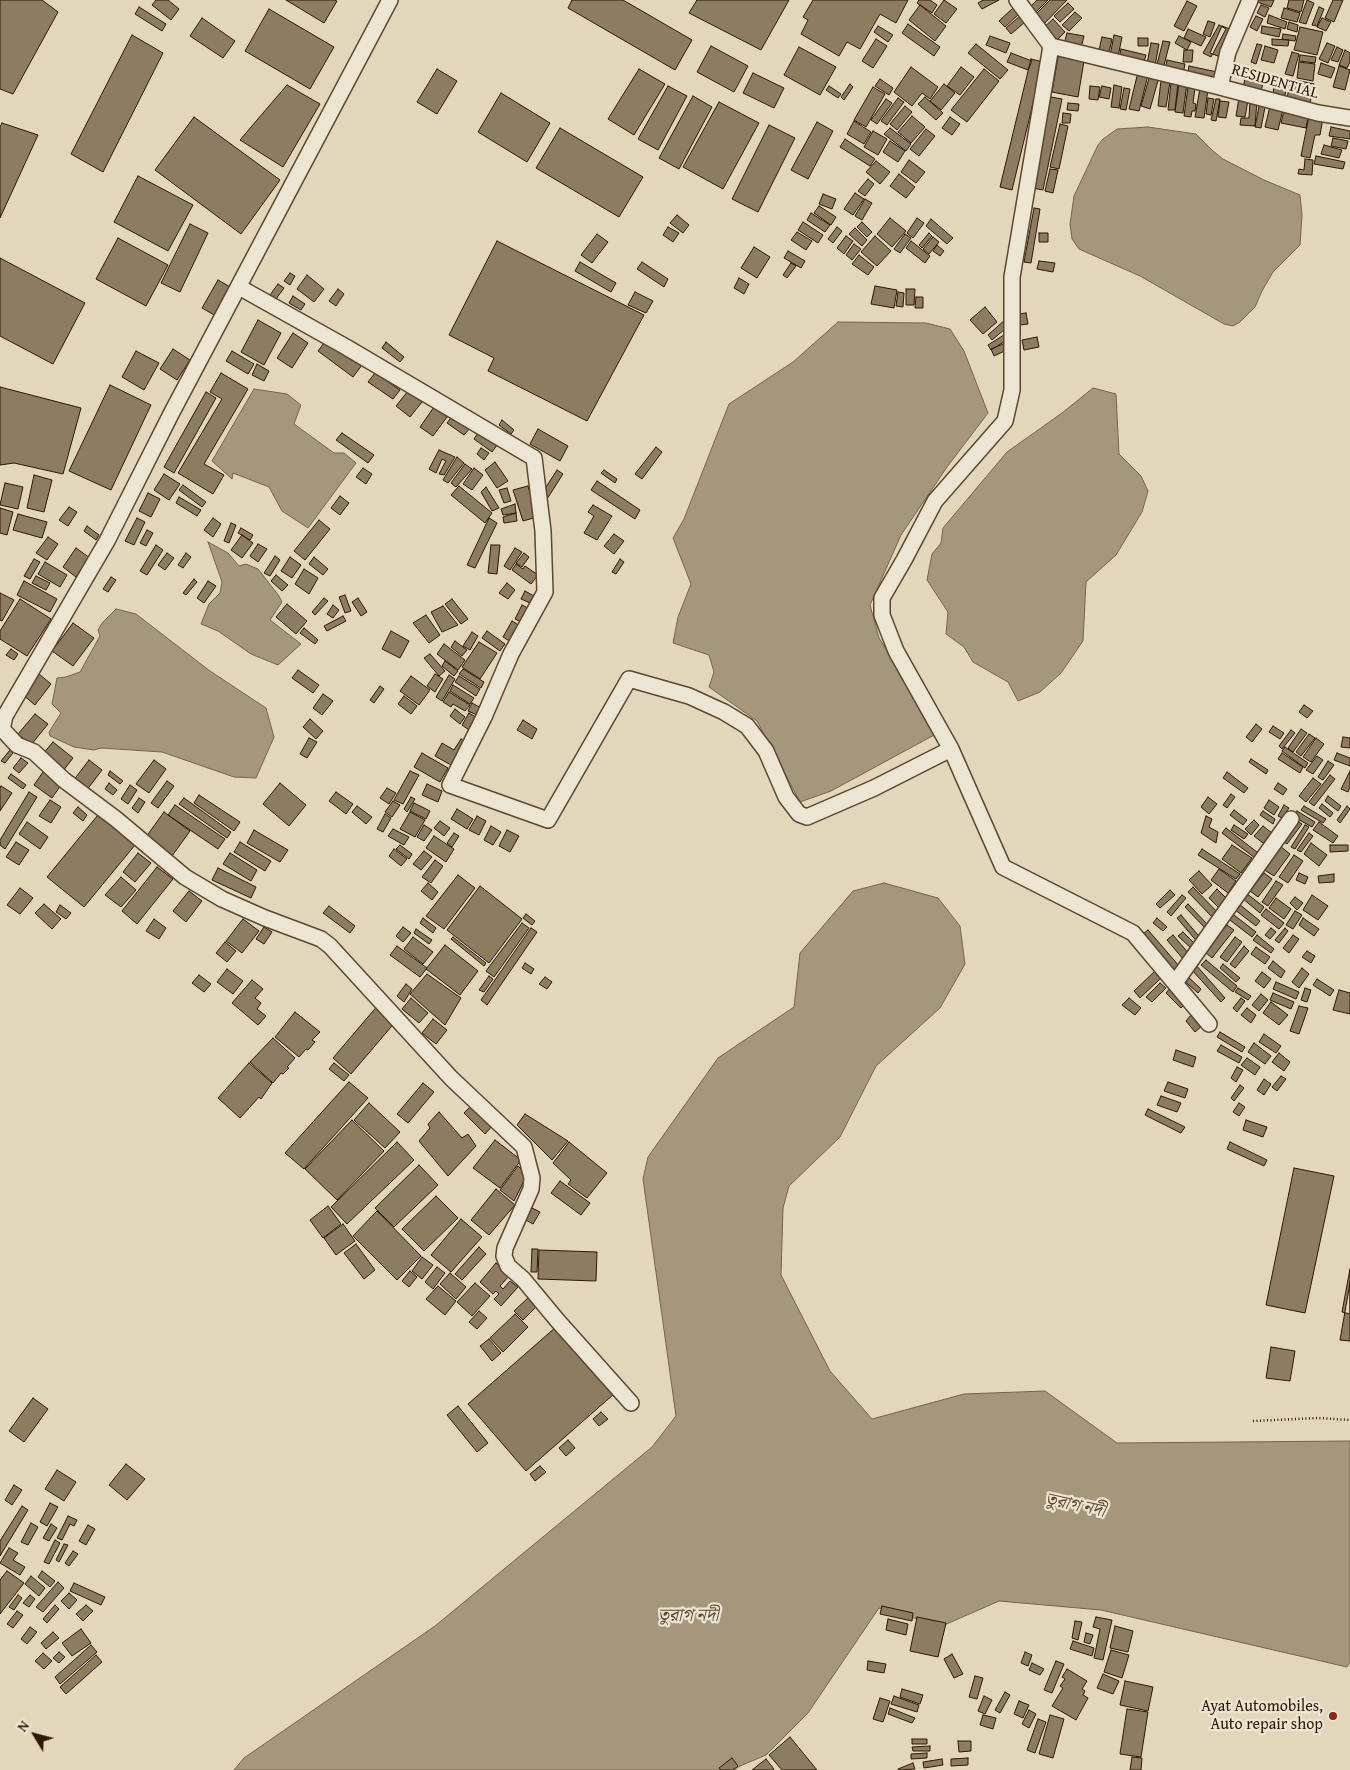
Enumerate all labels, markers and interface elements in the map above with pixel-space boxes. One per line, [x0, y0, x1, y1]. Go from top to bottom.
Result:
street label: RESIDENTIAL [1229, 60, 1321, 104]
water label: তুরাগ নদী [1043, 1489, 1107, 1523]
water label: তুরাগ নদী [658, 1605, 718, 1627]
place label: Ayat Automobiles, Auto repair shop [1201, 1697, 1323, 1735]
north arrow [10, 1710, 60, 1760]
marker: Ayat Automobiles, Auto repair shop [1327, 1710, 1339, 1722]
text: N [12, 1716, 34, 1736]

